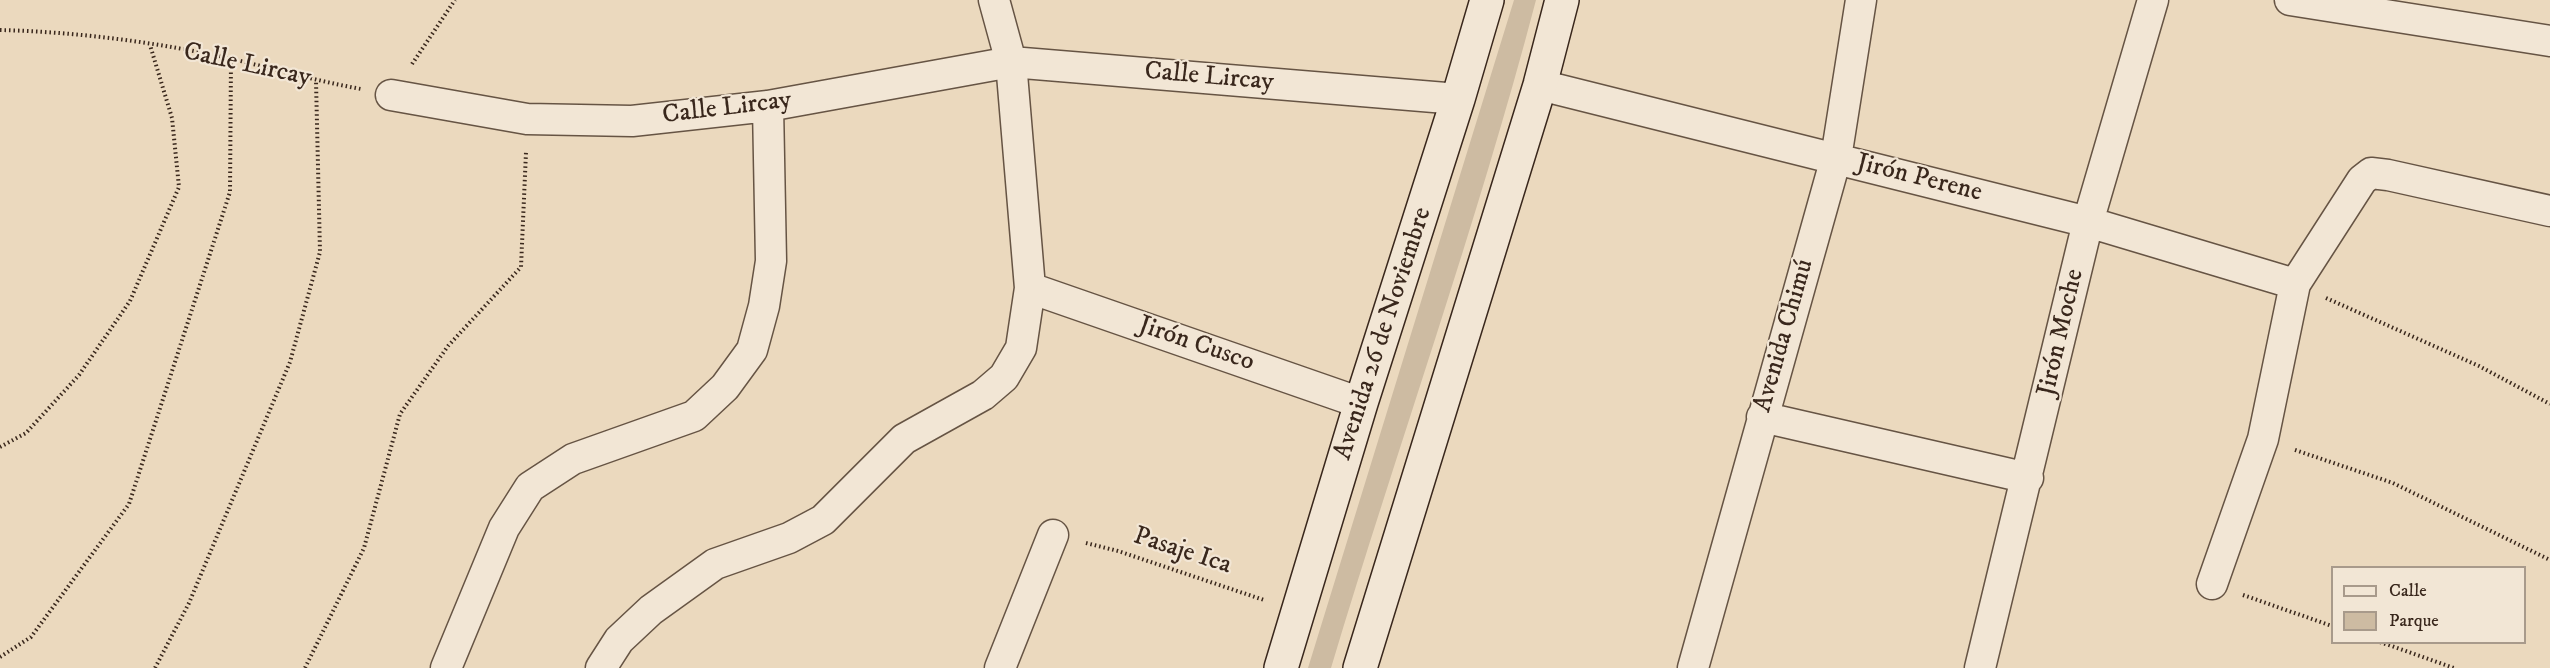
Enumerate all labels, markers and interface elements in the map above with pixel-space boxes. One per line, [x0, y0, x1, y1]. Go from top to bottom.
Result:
street label: Calle Lircay [180, 37, 314, 95]
street label: Calle Lircay [1143, 57, 1275, 99]
street label: Calle Lircay [661, 86, 793, 132]
street label: Jirón Perene [1853, 148, 1985, 210]
street label: Avenida 26 de Noviembre [1328, 204, 1440, 464]
street label: Avenida Chimú [1748, 256, 1822, 416]
street label: Jirón Moche [2032, 266, 2092, 400]
street label: Jirón Cusco [1134, 311, 1258, 379]
street label: Pasaje Ica [1129, 522, 1235, 582]
legend [2331, 566, 2526, 644]
text: Calle [2389, 580, 2427, 602]
text: Parque [2389, 610, 2439, 632]

